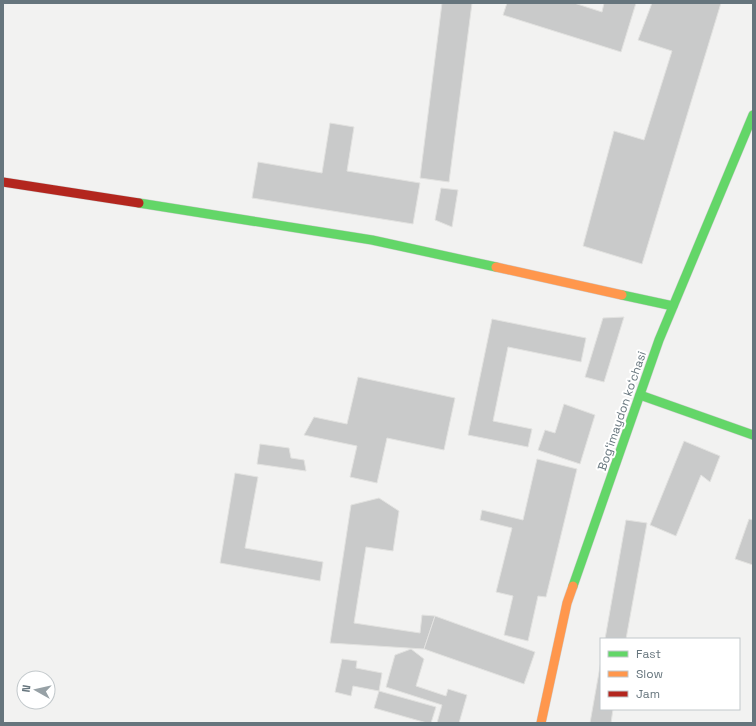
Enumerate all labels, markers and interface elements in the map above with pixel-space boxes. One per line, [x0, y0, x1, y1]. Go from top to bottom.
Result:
street label: Bogʻimaydon koʻchasi [594, 349, 650, 473]
legend [600, 638, 740, 710]
text: Fast [636, 646, 661, 662]
text: Slow [636, 666, 663, 682]
north arrow [16, 670, 56, 710]
text: N [19, 684, 34, 693]
text: Jam [636, 686, 660, 702]

